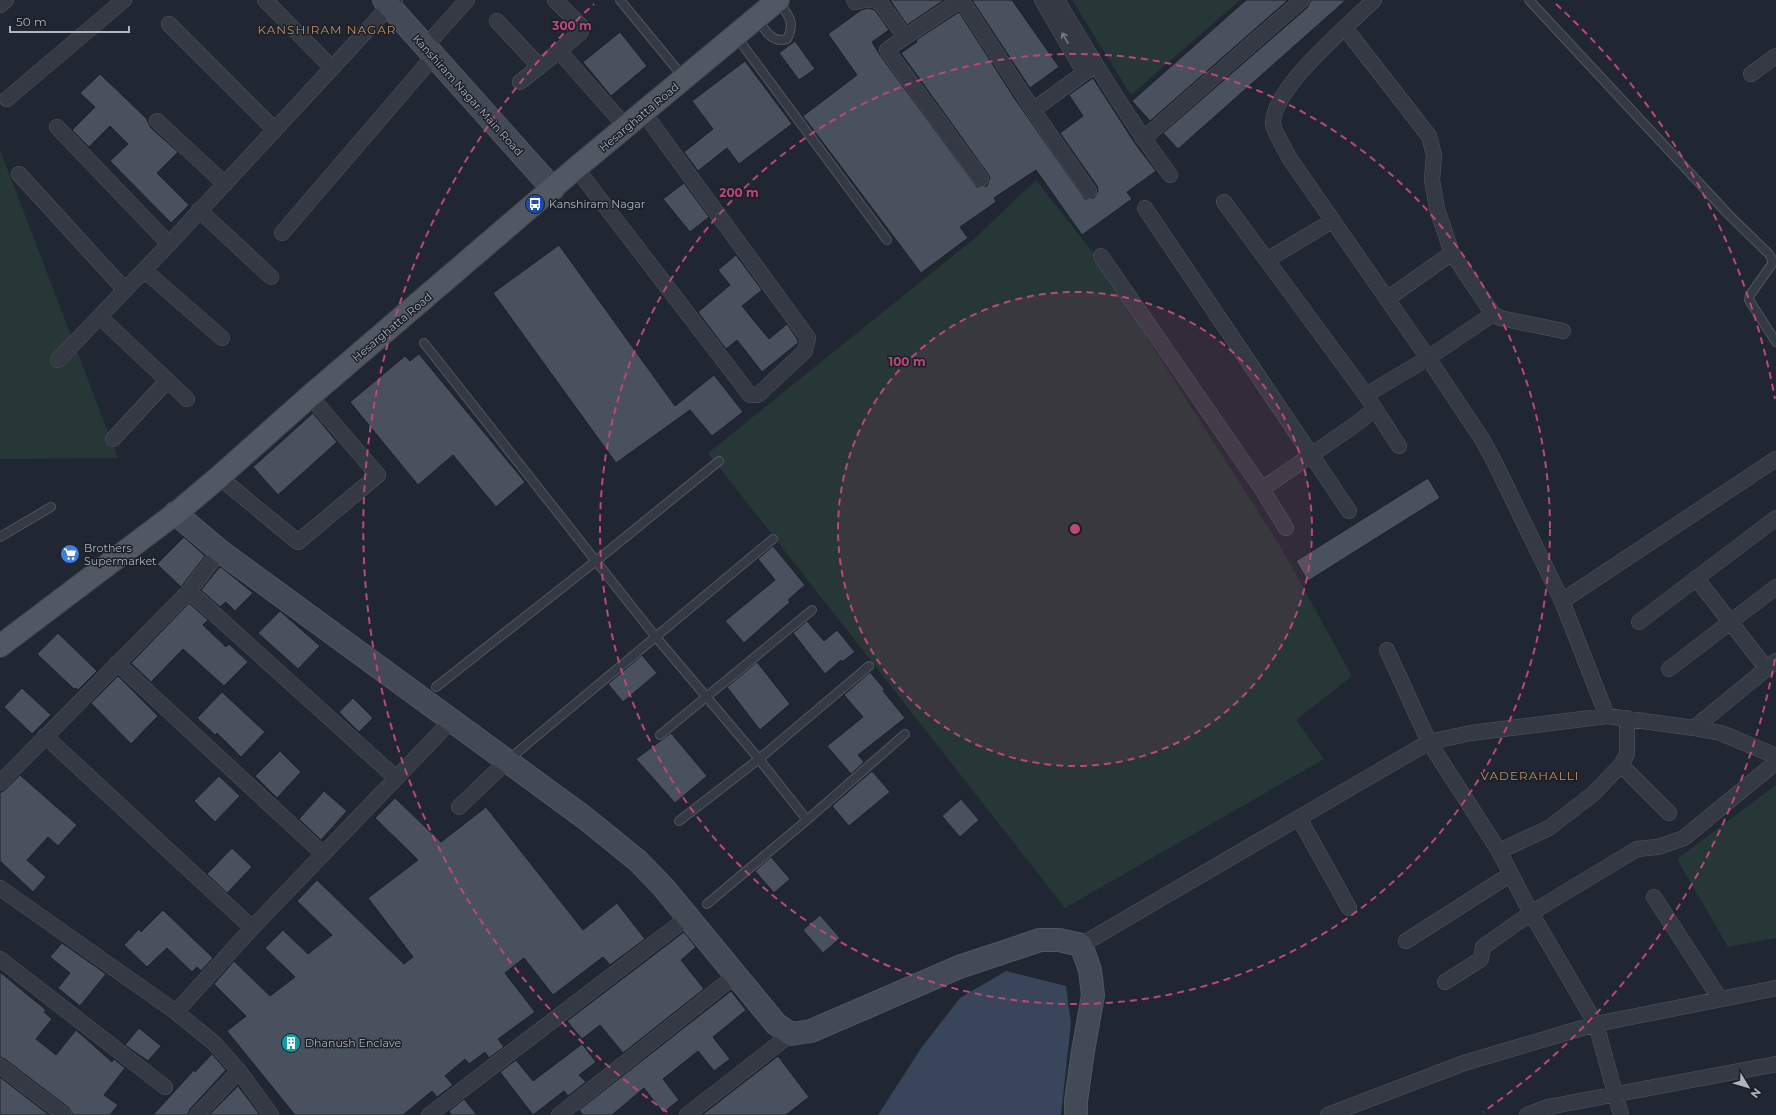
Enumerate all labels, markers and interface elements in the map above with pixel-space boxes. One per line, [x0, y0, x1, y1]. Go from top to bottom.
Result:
scale bar [10, 8, 129, 34]
text: 50 m [16, 14, 47, 29]
text: 300 m [551, 18, 592, 33]
district label: KANSHIRAM NAGAR [257, 22, 397, 37]
street label: Kanshiram Nagar Main Road [410, 32, 526, 158]
one-way arrow [1060, 32, 1068, 44]
street label: Hesarghatta Road [596, 80, 682, 154]
text: 200 m [719, 185, 759, 200]
bus stop icon: Kanshiram Nagar [524, 193, 546, 215]
place label: Kanshiram Nagar [549, 197, 645, 211]
street label: Hesarghatta Road [349, 290, 435, 364]
text: 100 m [889, 354, 925, 369]
centre of rings [1068, 522, 1082, 536]
place label: Brothers Supermarket [84, 541, 157, 568]
supermarket icon: Brothers Supermarket [59, 543, 81, 565]
district label: VADERAHALLI [1481, 768, 1579, 783]
building icon: Dhanush Enclave [280, 1032, 302, 1054]
place label: Dhanush Enclave [305, 1036, 402, 1050]
north arrow [1728, 1067, 1768, 1107]
text: N [1748, 1085, 1764, 1101]

